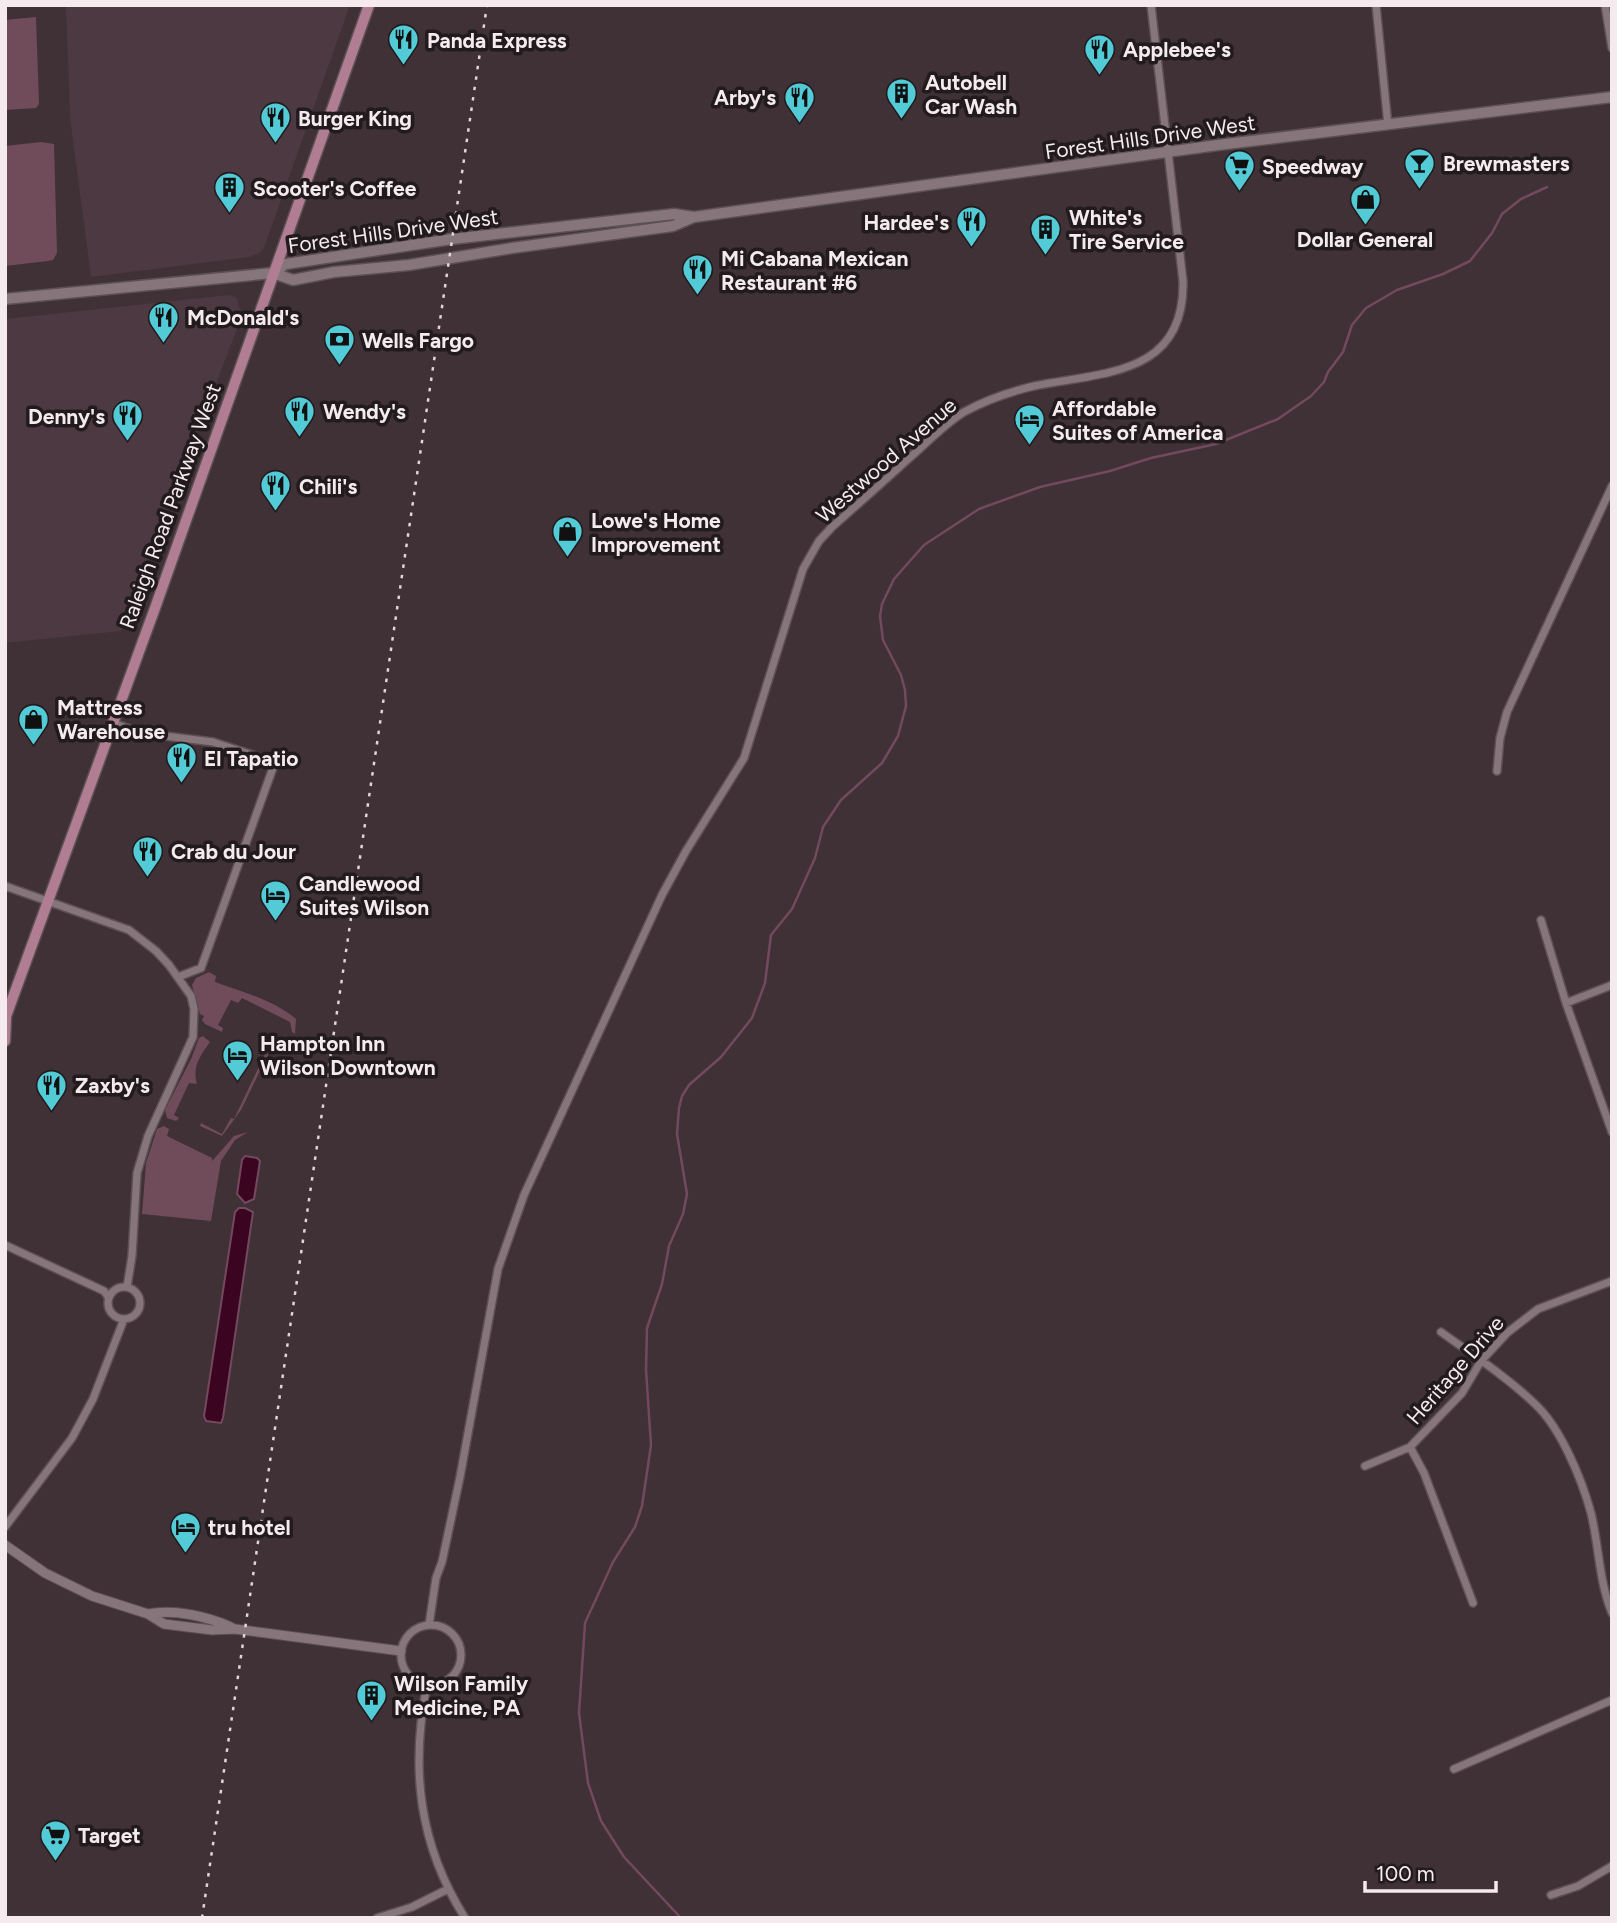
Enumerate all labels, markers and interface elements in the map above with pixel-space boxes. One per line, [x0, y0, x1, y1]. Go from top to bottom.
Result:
restaurant icon: Panda Express [387, 23, 421, 67]
place label: Panda Express [427, 28, 567, 53]
restaurant icon: Applebee's [1083, 32, 1117, 76]
place label: Applebee's [1123, 37, 1231, 62]
place label: Autobell Car Wash [925, 70, 1017, 119]
building icon: Autobell Car Wash [885, 77, 919, 121]
restaurant icon: Arby's [782, 80, 816, 124]
place label: Arby's [714, 85, 776, 110]
restaurant icon: Burger King [258, 101, 292, 145]
place label: Burger King [298, 106, 412, 131]
street label: Forest Hills Drive West [1043, 110, 1257, 164]
bar icon: Brewmasters [1403, 146, 1437, 190]
supermarket icon: Speedway [1222, 149, 1256, 193]
place label: Brewmasters [1443, 151, 1570, 176]
place label: Speedway [1262, 154, 1364, 179]
building icon: Scooter's Coffee [213, 171, 247, 215]
place label: Scooter's Coffee [253, 176, 417, 201]
shop icon: Dollar General [1348, 182, 1382, 226]
street label: Forest Hills Drive West [286, 204, 500, 258]
restaurant icon: Hardee's [955, 205, 989, 249]
place label: White's Tire Service [1069, 205, 1184, 254]
place label: Hardee's [863, 210, 949, 235]
building icon: White's Tire Service [1029, 212, 1063, 256]
place label: Dollar General [1297, 227, 1433, 252]
place label: Mi Cabana Mexican Restaurant #6 [721, 246, 908, 295]
restaurant icon: Mi Cabana Mexican Restaurant #6 [681, 253, 715, 297]
restaurant icon: McDonald's [147, 300, 181, 344]
place label: McDonald's [187, 305, 299, 330]
bank icon: Wells Fargo [322, 323, 356, 367]
place label: Wells Fargo [362, 328, 474, 353]
street label: Raleigh Road Parkway West [114, 380, 226, 632]
street label: Westwood Avenue [811, 392, 961, 528]
restaurant icon: Wendy's [283, 394, 317, 438]
place label: Affordable Suites of America [1052, 396, 1223, 445]
restaurant icon: Denny's [111, 399, 145, 443]
place label: Wendy's [323, 399, 406, 424]
hotel icon: Affordable Suites of America [1012, 403, 1046, 447]
place label: Denny's [28, 404, 105, 429]
restaurant icon: Chili's [259, 469, 293, 513]
place label: Chili's [299, 474, 358, 499]
place label: Lowe's Home Improvement [591, 508, 721, 557]
shop icon: Lowe's Home Improvement [551, 515, 585, 559]
place label: Mattress Warehouse [57, 695, 165, 744]
shop icon: Mattress Warehouse [17, 702, 51, 746]
restaurant icon: El Tapatio [164, 741, 198, 785]
place label: El Tapatio [204, 746, 299, 771]
restaurant icon: Crab du Jour [131, 834, 165, 878]
place label: Crab du Jour [171, 839, 296, 864]
place label: Candlewood Suites Wilson [299, 871, 429, 920]
hotel icon: Candlewood Suites Wilson [259, 878, 293, 922]
place label: Hampton Inn Wilson Downtown [260, 1031, 436, 1080]
hotel icon: Hampton Inn Wilson Downtown [220, 1038, 254, 1082]
restaurant icon: Zaxby's [35, 1068, 69, 1112]
place label: Zaxby's [75, 1073, 150, 1098]
street label: Heritage Drive [1401, 1311, 1509, 1429]
hotel icon: tru hotel [168, 1510, 202, 1554]
place label: tru hotel [208, 1515, 291, 1540]
place label: Wilson Family Medicine, PA [394, 1671, 529, 1720]
building icon: Wilson Family Medicine, PA [354, 1678, 388, 1722]
supermarket icon: Target [38, 1818, 72, 1862]
place label: Target [78, 1823, 141, 1848]
scale bar [1365, 1850, 1496, 1894]
text: 100 m [1376, 1861, 1435, 1886]

